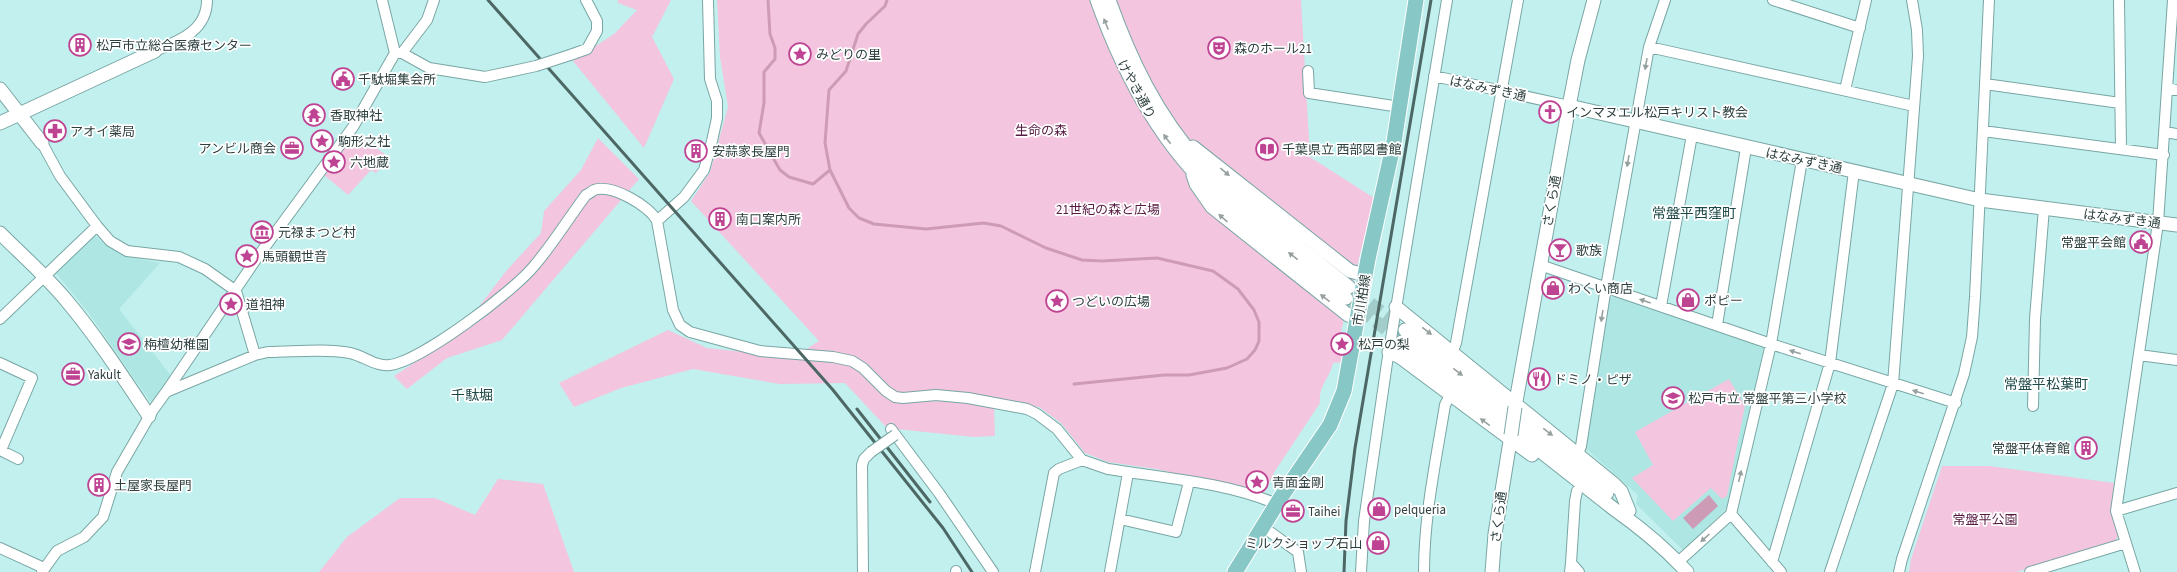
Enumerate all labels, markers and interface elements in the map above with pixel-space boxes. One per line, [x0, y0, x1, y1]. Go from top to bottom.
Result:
one-way arrow [1103, 18, 1109, 30]
building icon: 松戸市立総合医療センター [67, 32, 93, 58]
theatre icon: 森のホール21 [1206, 35, 1232, 61]
place label: 松戸市立総合医療センター [96, 37, 252, 55]
place label: 森のホール21 [1234, 40, 1312, 58]
place icon: みどりの里 [787, 41, 813, 67]
place label: みどりの里 [816, 46, 881, 64]
street label: けやき通り [1113, 57, 1159, 122]
one-way arrow [1643, 58, 1649, 70]
public building icon: 千駄堀集会所 [330, 66, 356, 92]
place label: 千駄堀集会所 [358, 71, 436, 89]
street label: はなみずき通 [1448, 72, 1528, 106]
church icon: インマヌエル松戸キリスト教会 [1537, 99, 1563, 125]
temple icon: 香取神社 [301, 102, 327, 128]
place label: インマヌエル松戸キリスト教会 [1566, 104, 1748, 122]
place label: 香取神社 [330, 107, 382, 125]
pharmacy icon: アオイ薬局 [42, 118, 68, 144]
park label: 生命の森 [1015, 122, 1067, 140]
place label: アオイ薬局 [70, 123, 135, 141]
place icon: 駒形之社 [309, 128, 335, 154]
place label: 駒形之社 [338, 133, 390, 151]
one-way arrow [1163, 133, 1171, 144]
office icon: アンビル商会 [279, 135, 305, 161]
library icon: 千葉県立 西部図書館 [1254, 136, 1280, 162]
building icon: 安蒜家長屋門 [683, 138, 709, 164]
place label: アンビル商会 [199, 140, 276, 158]
place label: 千葉県立 西部図書館 [1282, 141, 1402, 159]
place label: 安蒜家長屋門 [712, 143, 790, 161]
street label: はなみずき通 [1764, 144, 1844, 178]
place icon: 六地蔵 [321, 149, 347, 175]
place label: 六地蔵 [350, 154, 389, 172]
one-way arrow [1625, 154, 1631, 167]
one-way arrow [1220, 168, 1230, 177]
street label: さくら通 [1539, 174, 1565, 228]
park label: 21世紀の森と広場 [1056, 201, 1160, 219]
district label: 常盤平西窪町 [1652, 204, 1736, 224]
street label: はなみずき通 [2082, 205, 2162, 233]
building icon: 南口案内所 [707, 206, 733, 232]
place label: 南口案内所 [736, 211, 801, 229]
one-way arrow [1218, 213, 1228, 222]
museum icon: 元禄まつど村 [249, 219, 275, 245]
place label: 元禄まつど村 [278, 224, 356, 242]
public building icon: 常盤平会館 [2128, 229, 2154, 255]
place label: 常盤平会館 [2061, 234, 2126, 252]
bar icon: 歌族 [1547, 237, 1573, 263]
place label: 歌族 [1576, 242, 1602, 260]
place icon: 馬頭観世音 [234, 243, 260, 269]
place label: 馬頭観世音 [262, 248, 327, 266]
one-way arrow [1288, 252, 1299, 261]
street label: 市川柏線 [1349, 273, 1375, 327]
shop icon: わくい商店 [1540, 275, 1566, 301]
place label: わくい商店 [1568, 280, 1633, 298]
shop icon: ポピー [1675, 287, 1701, 313]
place icon: つどいの広場 [1044, 288, 1070, 314]
place icon: 道祖神 [218, 291, 244, 317]
place label: ポピー [1704, 292, 1743, 310]
place label: つどいの広場 [1072, 293, 1150, 311]
one-way arrow [1320, 294, 1331, 302]
place label: 道祖神 [246, 296, 285, 314]
one-way arrow [1639, 297, 1651, 303]
one-way arrow [1599, 310, 1605, 322]
one-way arrow [1421, 327, 1432, 335]
school or university icon: 栴檀幼稚園 [116, 331, 142, 357]
place icon: 松戸の梨 [1329, 331, 1355, 357]
place label: 栴檀幼稚園 [144, 336, 209, 354]
place label: 松戸の梨 [1358, 336, 1410, 354]
one-way arrow [1788, 348, 1800, 354]
office icon: Yakult [60, 361, 86, 387]
place label: Yakult [87, 366, 122, 384]
restaurant icon: ドミノ・ピザ [1526, 366, 1552, 392]
one-way arrow [1452, 367, 1463, 376]
place label: ドミノ・ピザ [1554, 371, 1632, 389]
district label: 常盤平松葉町 [2004, 375, 2088, 395]
school or university icon: 松戸市立 常盤平第三小学校 [1660, 385, 1686, 411]
district label: 千駄堀 [451, 386, 493, 406]
one-way arrow [1912, 389, 1924, 395]
place label: 松戸市立 常盤平第三小学校 [1688, 390, 1847, 408]
one-way arrow [1480, 418, 1490, 426]
one-way arrow [1543, 427, 1554, 436]
building icon: 常盤平体育館 [2073, 435, 2099, 461]
place label: 常盤平体育館 [1992, 440, 2070, 458]
place icon: 青面金剛 [1244, 469, 1270, 495]
one-way arrow [1738, 470, 1744, 482]
building icon: 土屋家長屋門 [86, 472, 112, 498]
place label: 青面金剛 [1272, 474, 1324, 492]
place label: 土屋家長屋門 [114, 477, 192, 495]
street label: さくら通 [1487, 490, 1511, 544]
shop icon: pelqueria [1366, 496, 1392, 522]
office icon: Taihei [1280, 498, 1306, 524]
place label: pelqueria [1394, 501, 1446, 519]
place label: Taihei [1308, 503, 1341, 521]
park label: 常盤平公園 [1952, 511, 2018, 529]
shop icon: ミルクショップ石山 [1365, 530, 1391, 556]
one-way arrow [1700, 533, 1710, 543]
place label: ミルクショップ石山 [1245, 535, 1362, 553]

